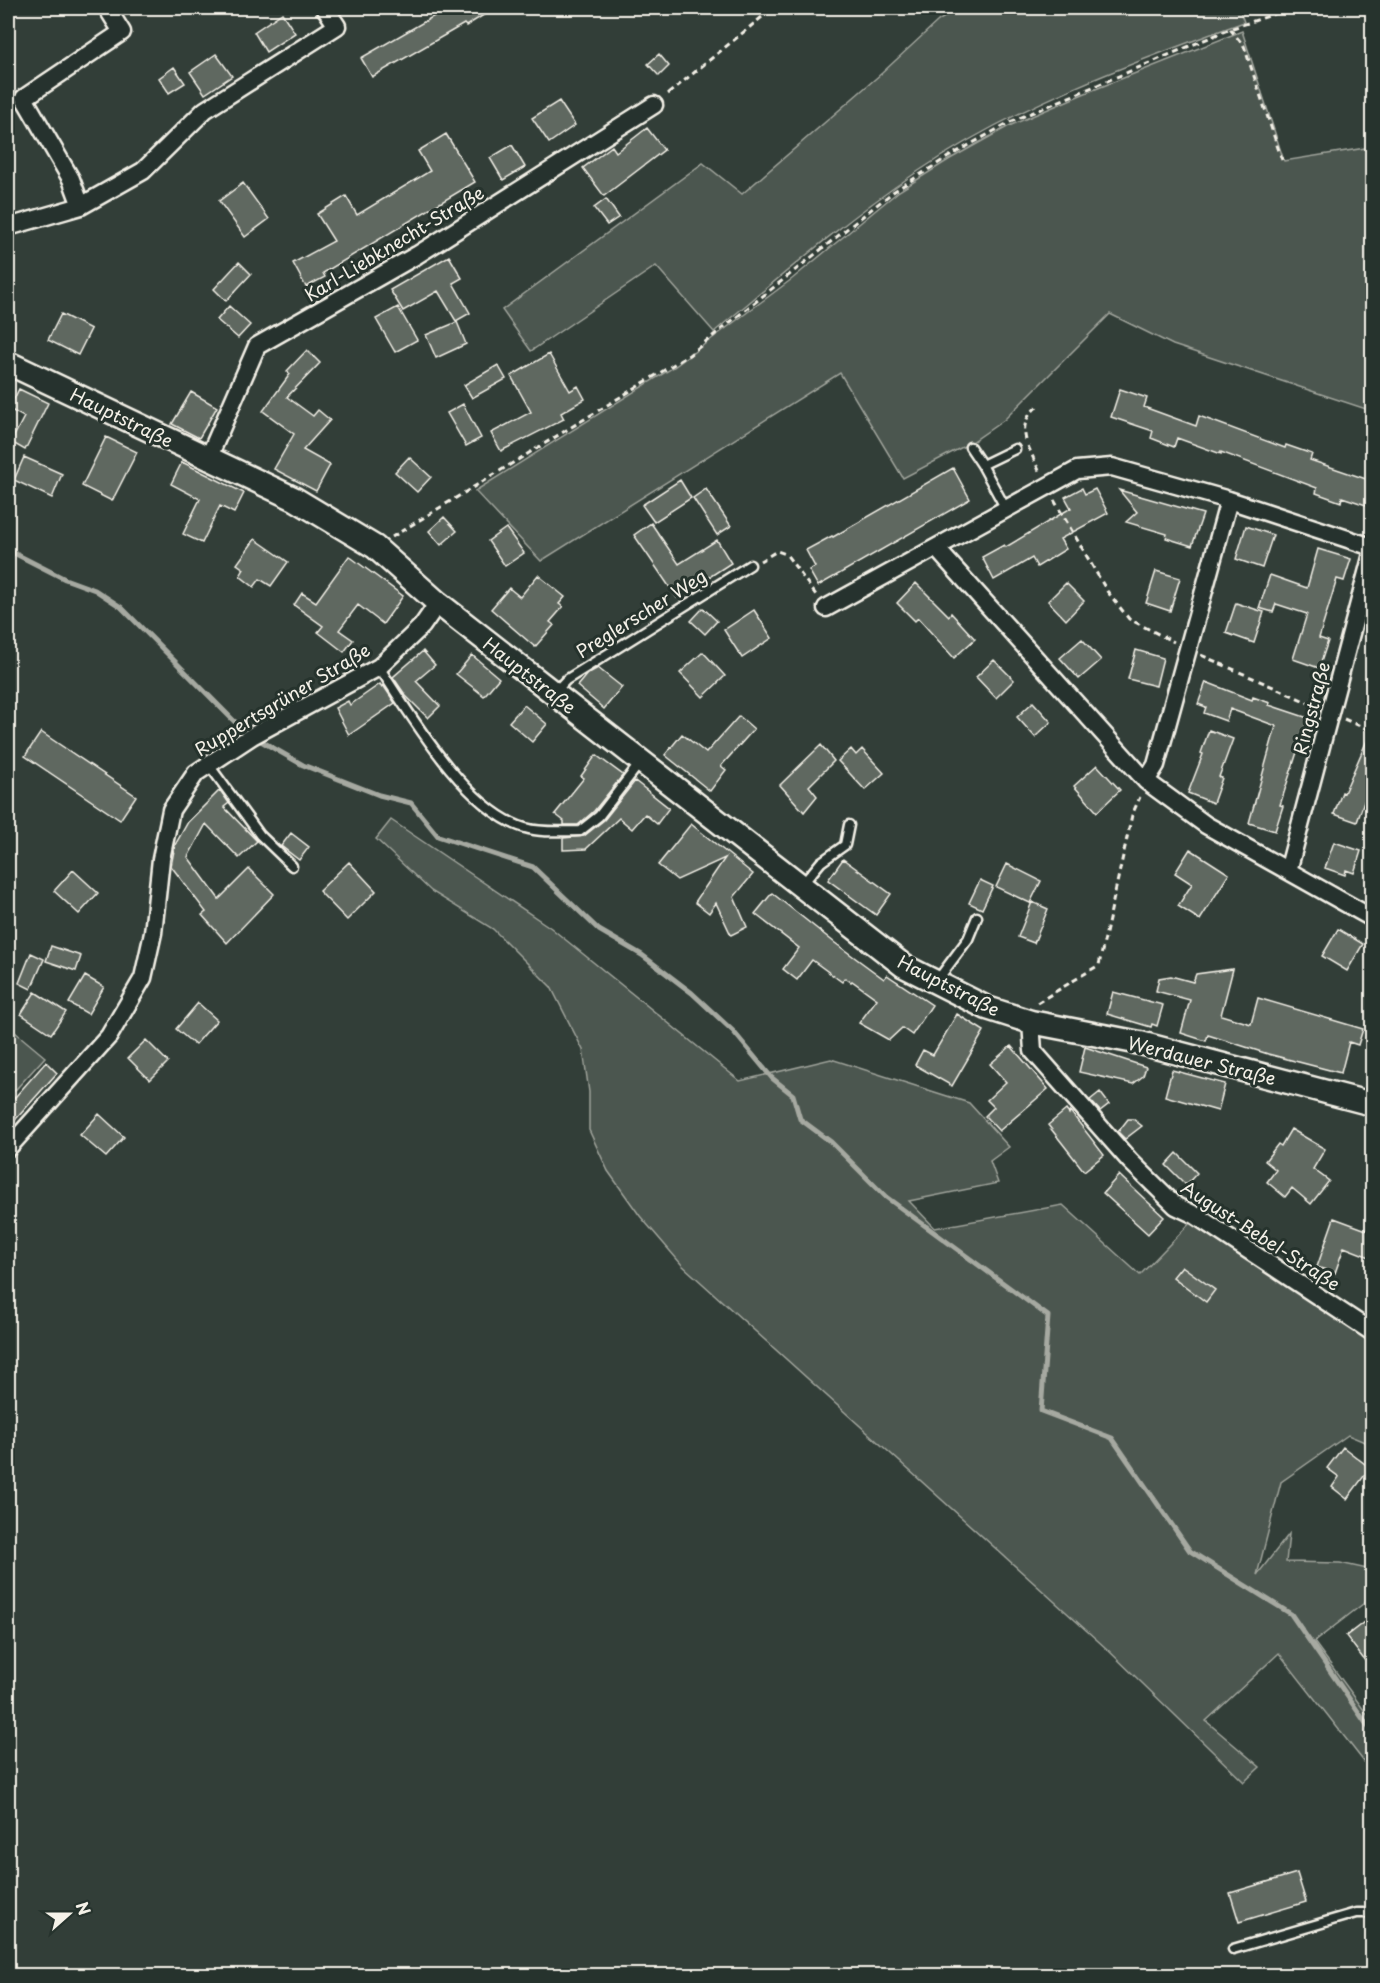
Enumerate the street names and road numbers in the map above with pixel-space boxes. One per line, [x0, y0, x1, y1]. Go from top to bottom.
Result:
street label: Karl-Liebknecht-Straße [299, 179, 489, 307]
street label: Hauptstraße [66, 380, 178, 454]
street label: Preglerscher Weg [570, 562, 712, 664]
street label: Hauptstraße [478, 630, 582, 720]
street label: Ruppertsgrüner Straße [189, 636, 375, 762]
street label: Ringstraße [1286, 659, 1336, 757]
street label: Hauptstraße [893, 948, 1005, 1022]
street label: Werdauer Straße [1125, 1029, 1279, 1091]
street label: August-Bebel-Straße [1176, 1173, 1346, 1297]

